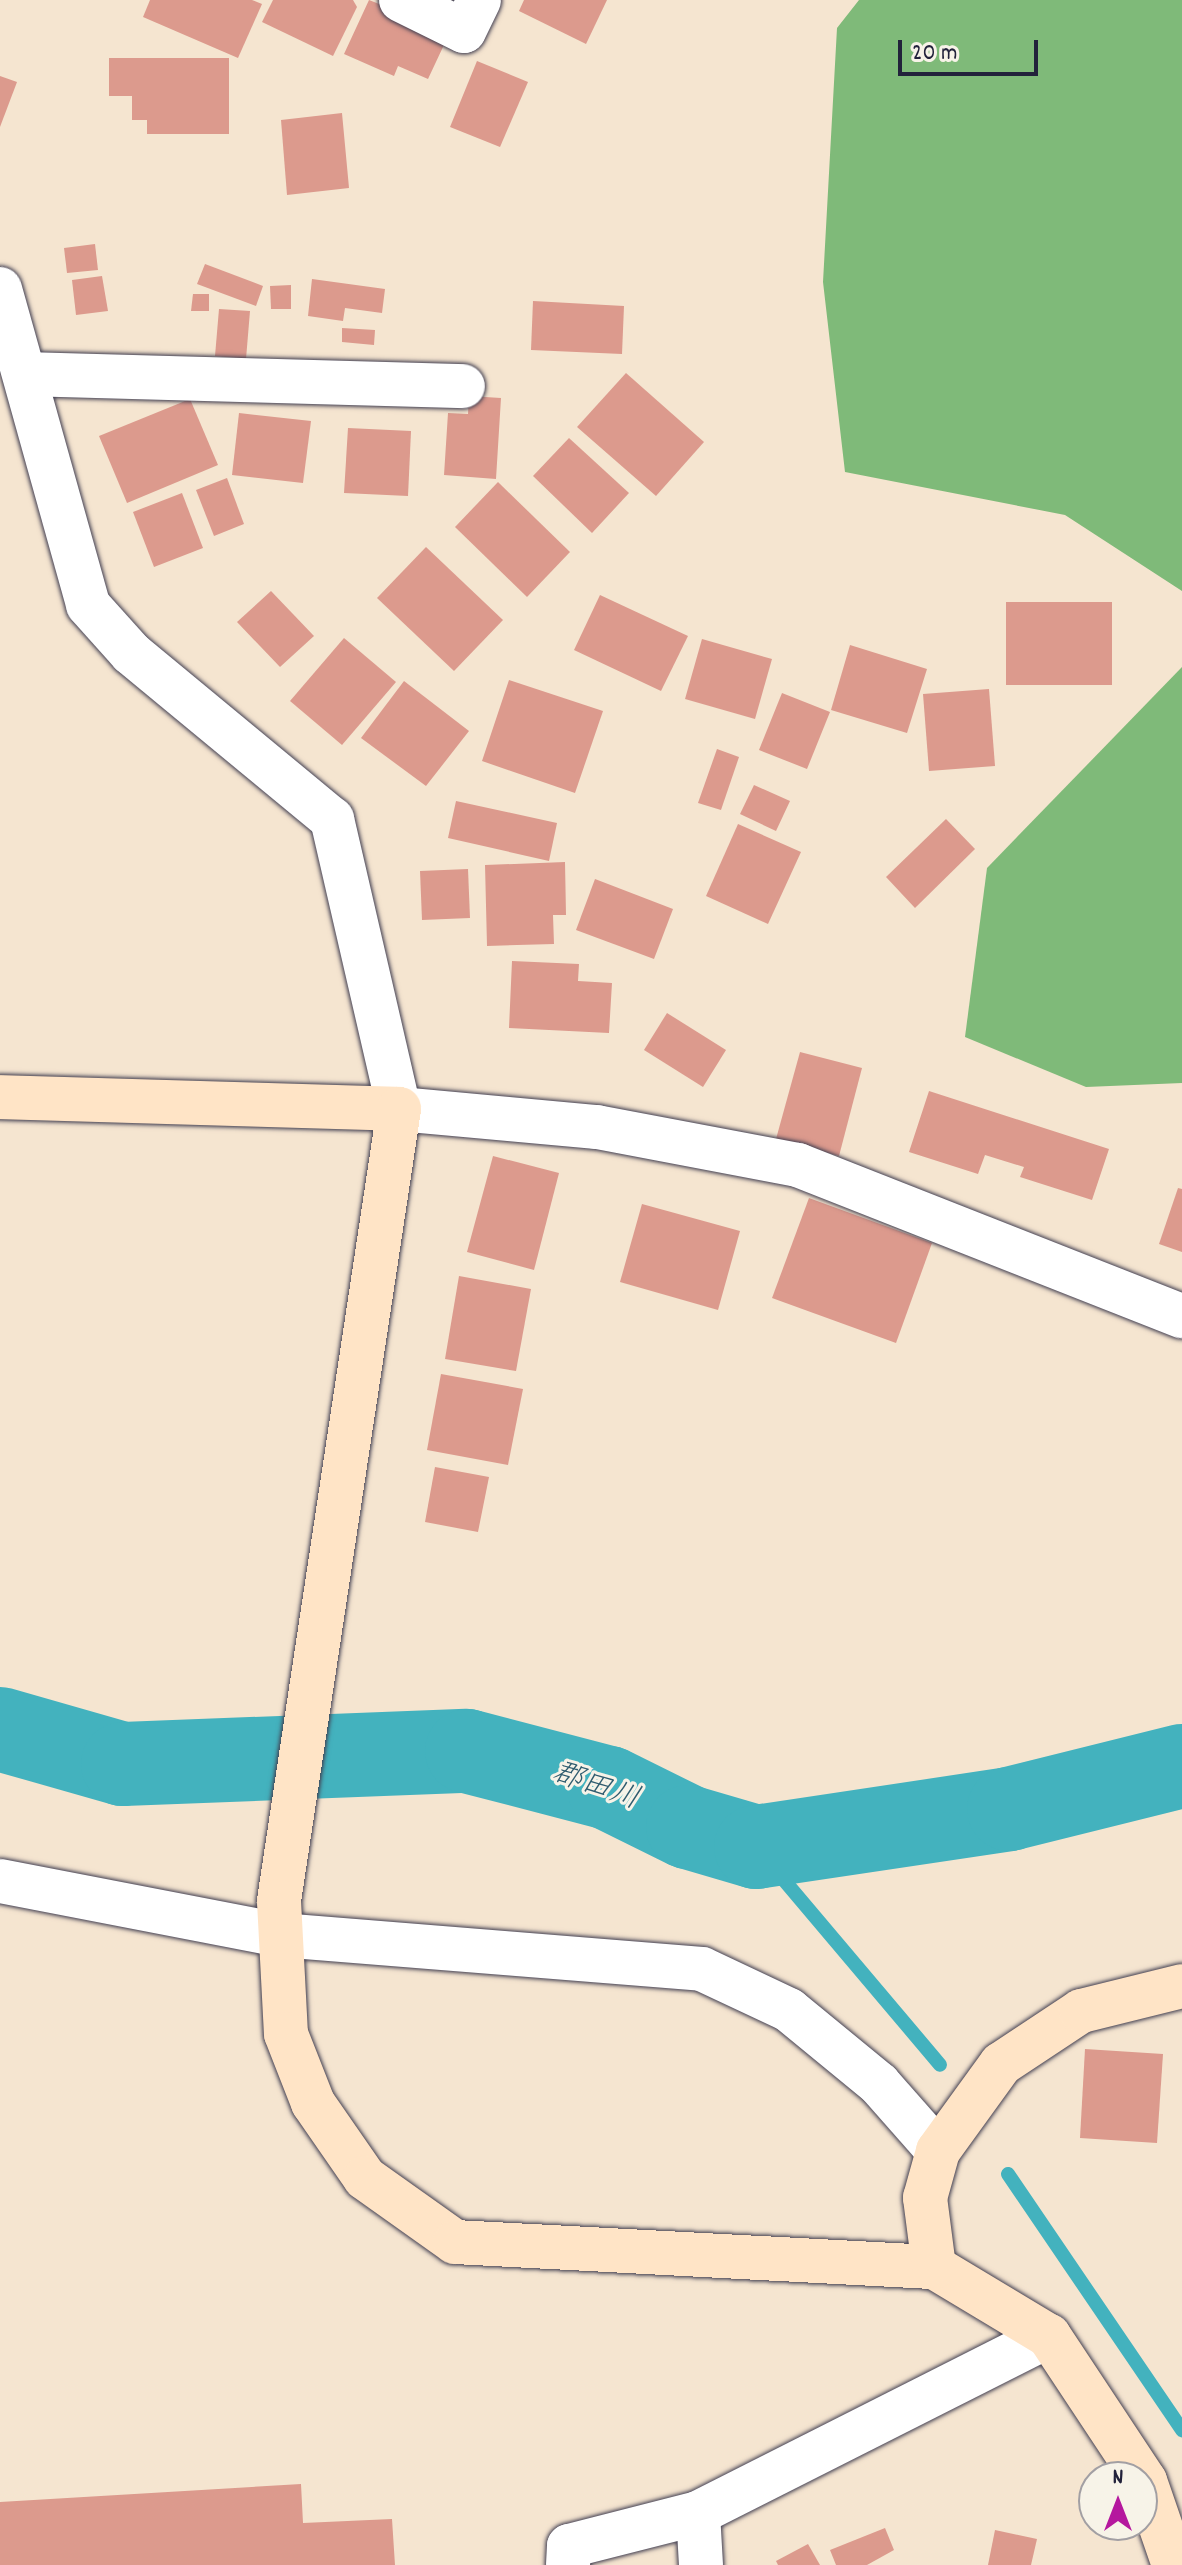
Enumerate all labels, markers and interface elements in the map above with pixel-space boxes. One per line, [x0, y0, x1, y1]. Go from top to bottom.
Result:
scale bar [902, 24, 1042, 74]
text: 20 m [912, 37, 958, 71]
water label: 郡田川 [547, 1757, 643, 1821]
north arrow [1078, 2461, 1158, 2541]
text: N [1113, 2463, 1123, 2494]

